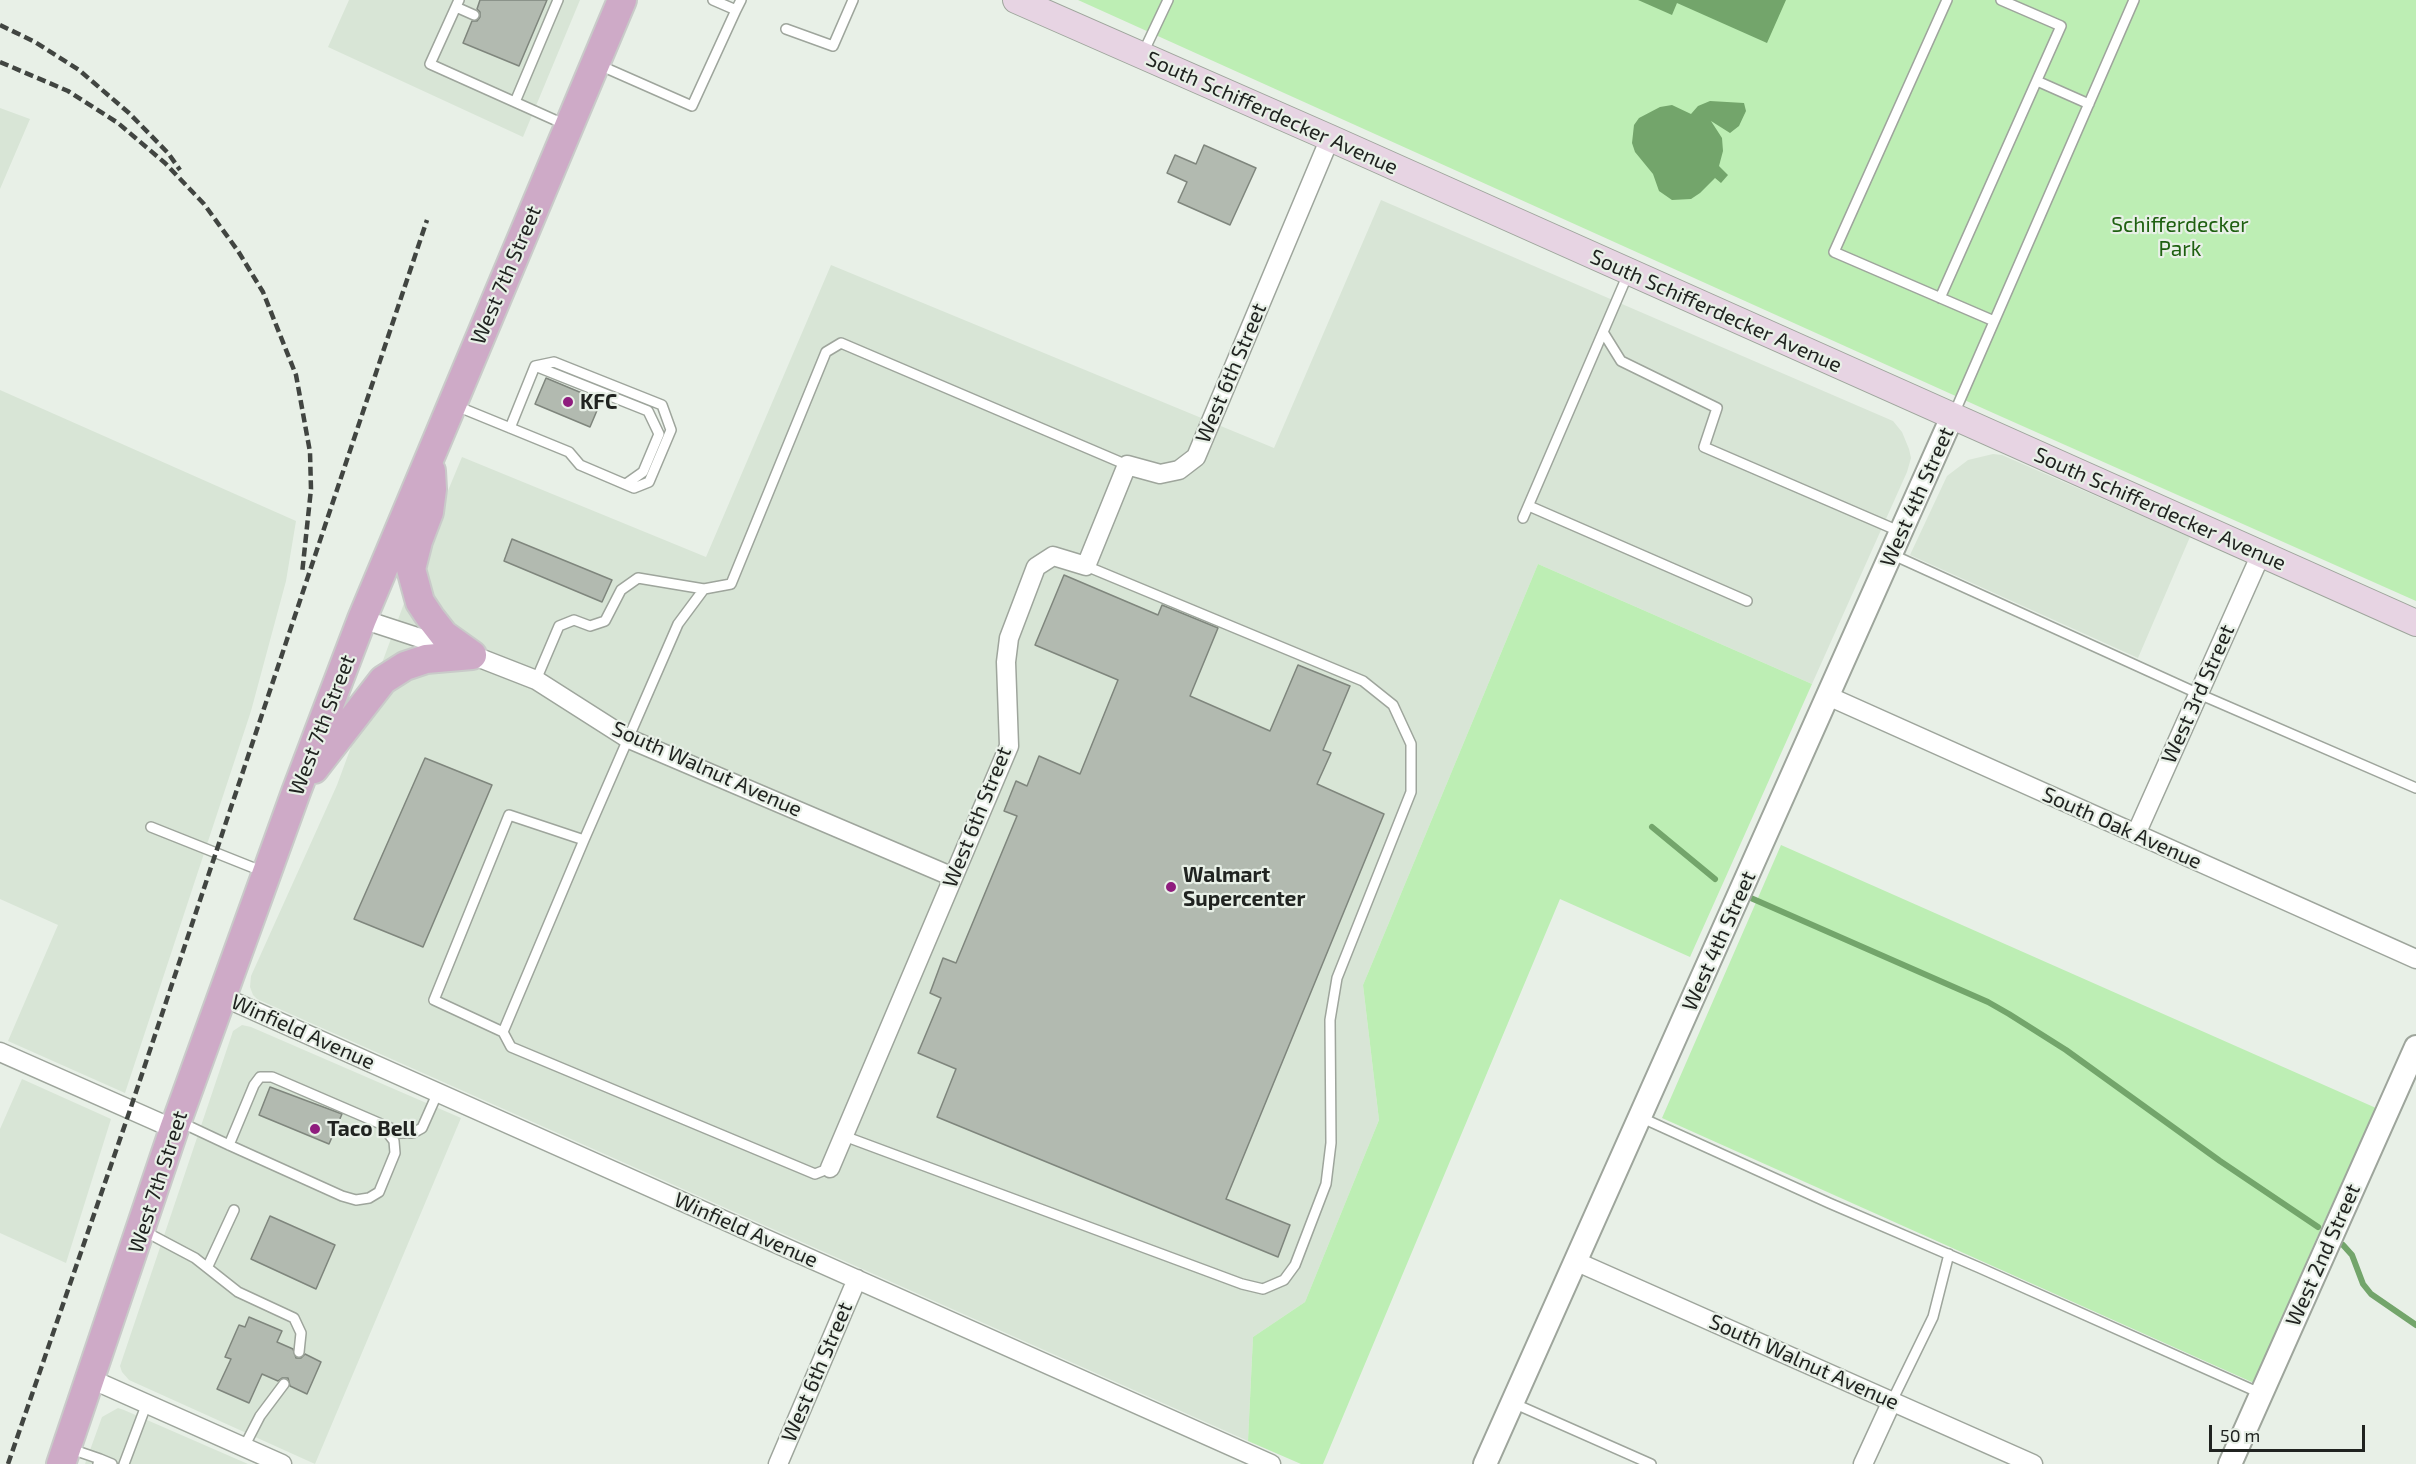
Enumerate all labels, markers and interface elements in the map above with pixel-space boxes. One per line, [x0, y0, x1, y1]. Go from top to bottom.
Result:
street label: South Schifferdecker Avenue [1142, 46, 1402, 180]
street label: West 7th Street [465, 202, 547, 348]
park label: Schifferdecker Park [2111, 212, 2249, 262]
street label: South Schifferdecker Avenue [1586, 244, 1846, 378]
street label: West 6th Street [1190, 299, 1272, 447]
place label: KFC [580, 389, 617, 415]
marker: KFC [561, 395, 575, 409]
street label: West 4th Street [1875, 423, 1959, 571]
street label: South Schifferdecker Avenue [2030, 442, 2290, 576]
street label: West 3rd Street [2156, 621, 2240, 767]
street label: West 7th Street [284, 651, 360, 799]
street label: South Walnut Avenue [608, 716, 806, 822]
street label: West 6th Street [937, 743, 1017, 891]
street label: South Oak Avenue [2038, 782, 2206, 874]
place label: Walmart Supercenter [1183, 862, 1305, 912]
street label: West 4th Street [1677, 867, 1761, 1015]
marker: Walmart Supercenter [1164, 880, 1178, 894]
street label: Winfield Avenue [227, 989, 379, 1075]
street label: West 7th Street [123, 1108, 193, 1256]
place label: Taco Bell [327, 1116, 416, 1142]
marker: Taco Bell [308, 1122, 322, 1136]
street label: West 2nd Street [2280, 1180, 2366, 1330]
street label: Winfield Avenue [670, 1187, 822, 1273]
street label: West 6th Street [776, 1298, 858, 1446]
street label: South Walnut Avenue [1705, 1309, 1903, 1415]
scale bar [2212, 1413, 2368, 1451]
text: 50 m [2220, 1424, 2260, 1446]

